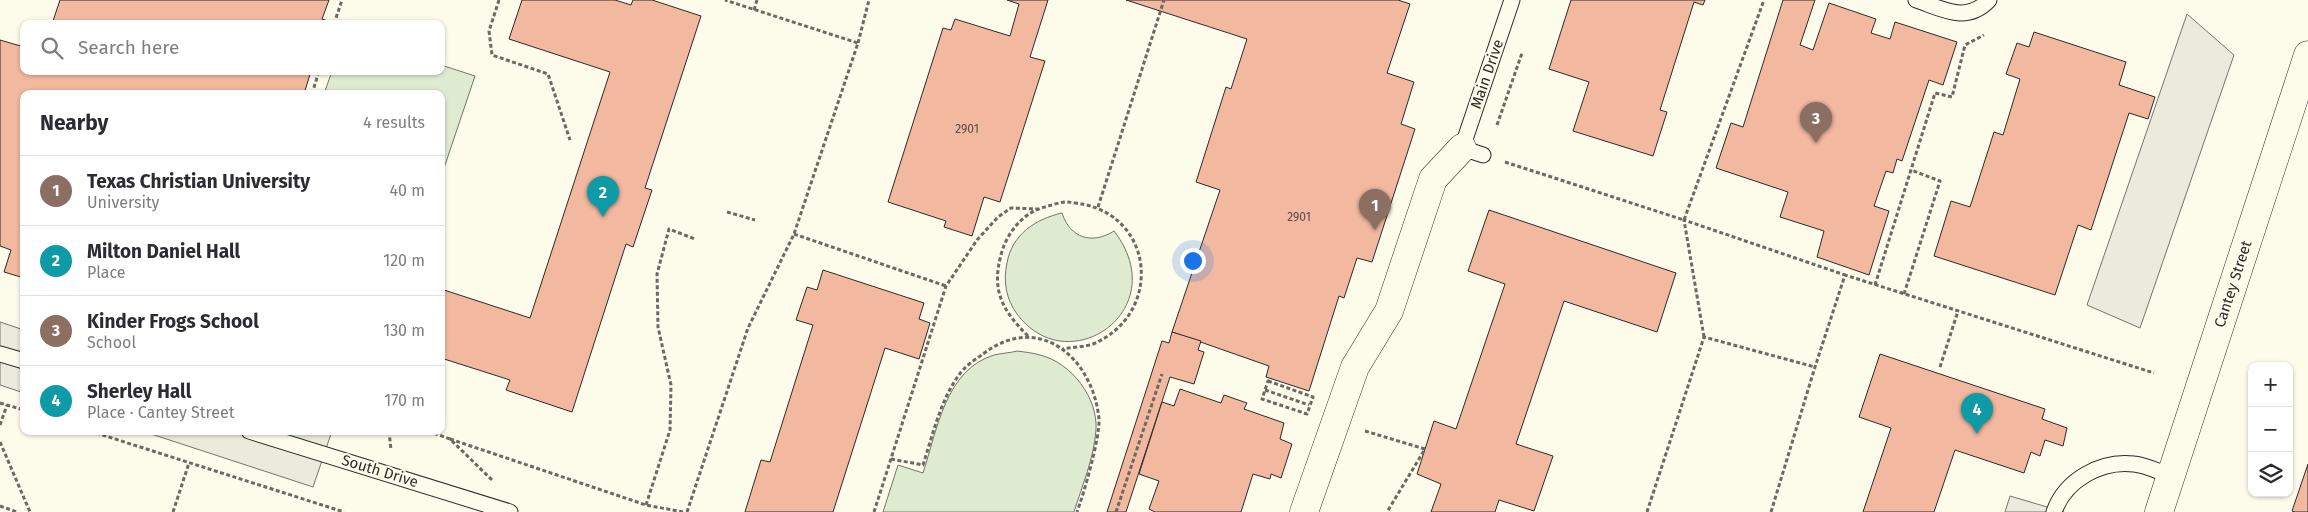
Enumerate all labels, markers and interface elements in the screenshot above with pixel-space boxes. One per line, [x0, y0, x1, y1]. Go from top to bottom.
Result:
search box [20, 20, 445, 75]
icon: search [38, 34, 66, 62]
text: Search here [78, 36, 179, 59]
street label: Main Drive [1467, 37, 1507, 111]
pin: 3 [1800, 102, 1832, 143]
text: Nearby [40, 110, 108, 136]
text: 4 results [363, 113, 425, 132]
house number: 2901 [955, 122, 979, 136]
text: Texas Christian University [87, 170, 310, 193]
pin: 2 [587, 176, 619, 217]
text: 1 [52, 181, 60, 200]
text: 40 m [390, 181, 425, 200]
pin: 1 [1359, 189, 1391, 230]
text: University [87, 193, 160, 212]
house number: 2901 [1287, 210, 1311, 224]
street label: Cantey Street [2210, 238, 2256, 330]
text: Milton Daniel Hall [87, 240, 240, 263]
your location [1180, 248, 1206, 274]
text: 2 [52, 251, 60, 270]
text: 120 m [383, 251, 425, 270]
text: Place [87, 263, 126, 282]
text: Kinder Frogs School [87, 310, 259, 333]
text: 3 [52, 321, 60, 340]
text: 130 m [383, 321, 425, 340]
text: School [87, 333, 136, 352]
map controls [2248, 362, 2293, 497]
button: + [2248, 362, 2293, 407]
text: Sherley Hall [87, 380, 191, 403]
text: 4 [51, 391, 61, 410]
text: 170 m [384, 391, 425, 410]
pin: 4 [1961, 393, 1993, 434]
text: Place · Cantey Street [87, 403, 234, 422]
button: − [2248, 407, 2293, 452]
street label: South Drive [340, 451, 420, 491]
button: layers [2248, 452, 2293, 497]

